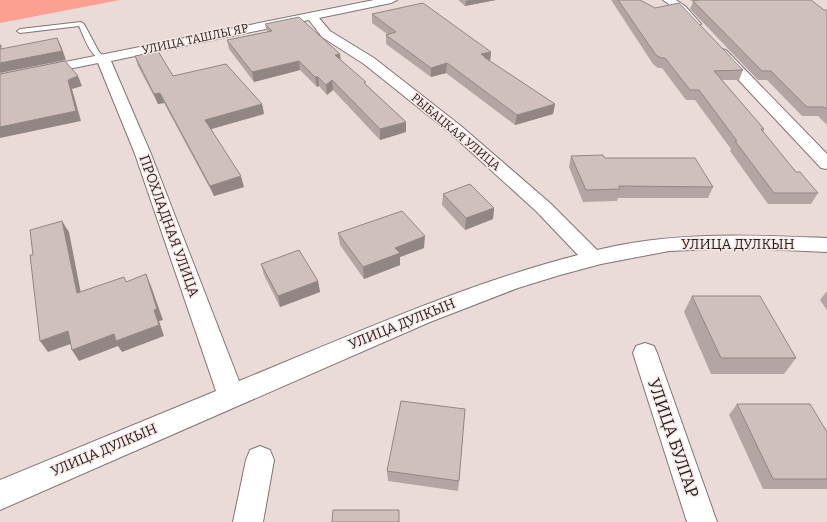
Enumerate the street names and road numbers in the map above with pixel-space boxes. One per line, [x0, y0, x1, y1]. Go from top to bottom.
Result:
street label: УЛИЦА ТАШЛЫ ЯР [140, 21, 250, 57]
street label: РЫБАЦКАЯ УЛИЦА [409, 91, 504, 174]
street label: ПРОХЛАДНАЯ УЛИЦА [135, 153, 203, 299]
street label: УЛИЦА ДУЛКЫН [681, 236, 795, 253]
street label: УЛИЦА ДУЛКЫН [346, 295, 458, 353]
street label: УЛИЦА БУЛГАР [643, 376, 703, 500]
street label: УЛИЦА ДУЛКЫН [48, 420, 160, 480]

